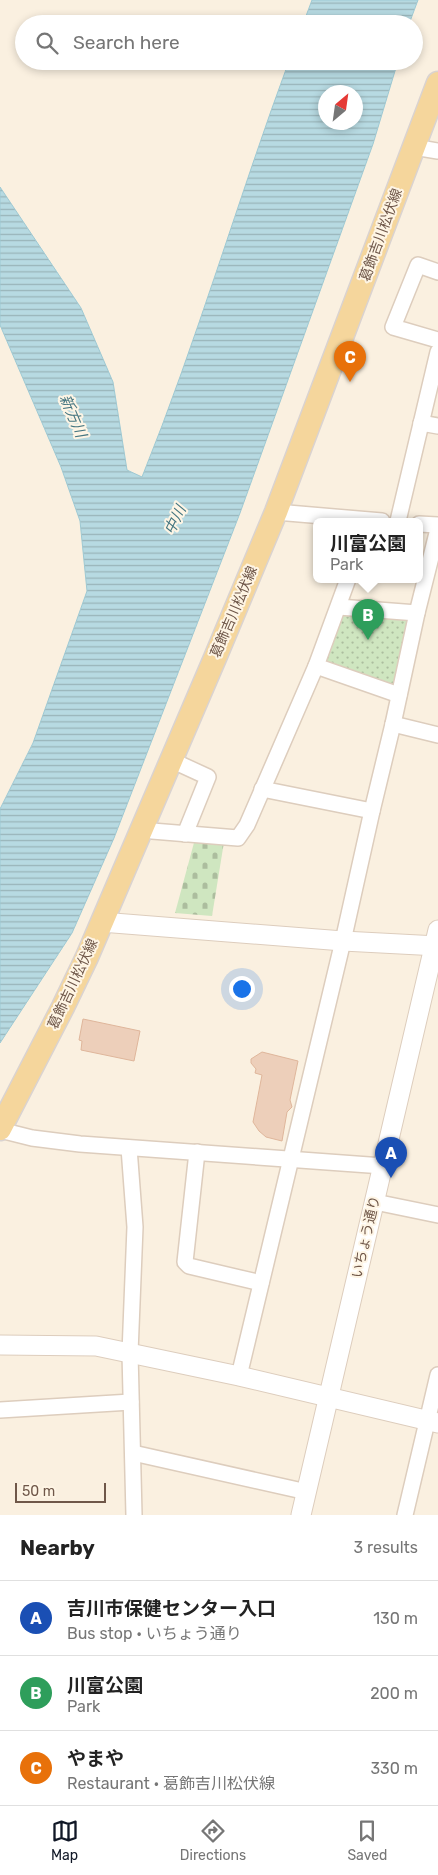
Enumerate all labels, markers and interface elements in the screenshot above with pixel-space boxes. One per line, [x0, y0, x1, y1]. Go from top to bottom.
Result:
search box [15, 15, 423, 70]
icon: search [33, 29, 61, 57]
text: Search here [73, 31, 180, 54]
north arrow [318, 85, 363, 130]
street label: 葛飾吉川松伏線 [356, 186, 406, 284]
pin: C [334, 341, 366, 382]
water label: 新方川 [56, 392, 91, 442]
water label: 中川 [160, 501, 191, 537]
popup [313, 518, 423, 583]
text: 川富公園 [330, 532, 406, 555]
text: Park [330, 555, 363, 574]
street label: 葛飾吉川松伏線 [207, 564, 261, 660]
pin: B [352, 599, 384, 640]
street label: 葛飾吉川松伏線 [45, 936, 101, 1032]
your location [229, 976, 255, 1002]
pin: A [375, 1137, 407, 1178]
street label: いちょう通り [348, 1194, 384, 1280]
scale bar [15, 1480, 106, 1503]
text: 50 m [22, 1483, 55, 1500]
text: Nearby [20, 1535, 95, 1560]
text: 3 results [353, 1538, 418, 1557]
text: 吉川市保健センター入口 [67, 1597, 276, 1620]
text: A [30, 1609, 42, 1628]
text: 130 m [373, 1609, 418, 1628]
text: Bus stop · いちょう通り [67, 1624, 242, 1643]
text: 川富公園 [67, 1674, 143, 1697]
text: B [30, 1684, 42, 1703]
text: 200 m [370, 1684, 418, 1703]
text: Park [67, 1697, 100, 1716]
text: やまや [67, 1747, 124, 1770]
text: C [30, 1759, 42, 1778]
text: 330 m [370, 1759, 418, 1778]
text: Restaurant · 葛飾吉川松伏線 [67, 1774, 275, 1793]
tab: Map [51, 1817, 79, 1864]
tab: Directions [180, 1817, 246, 1864]
tab: Saved [347, 1817, 387, 1864]

